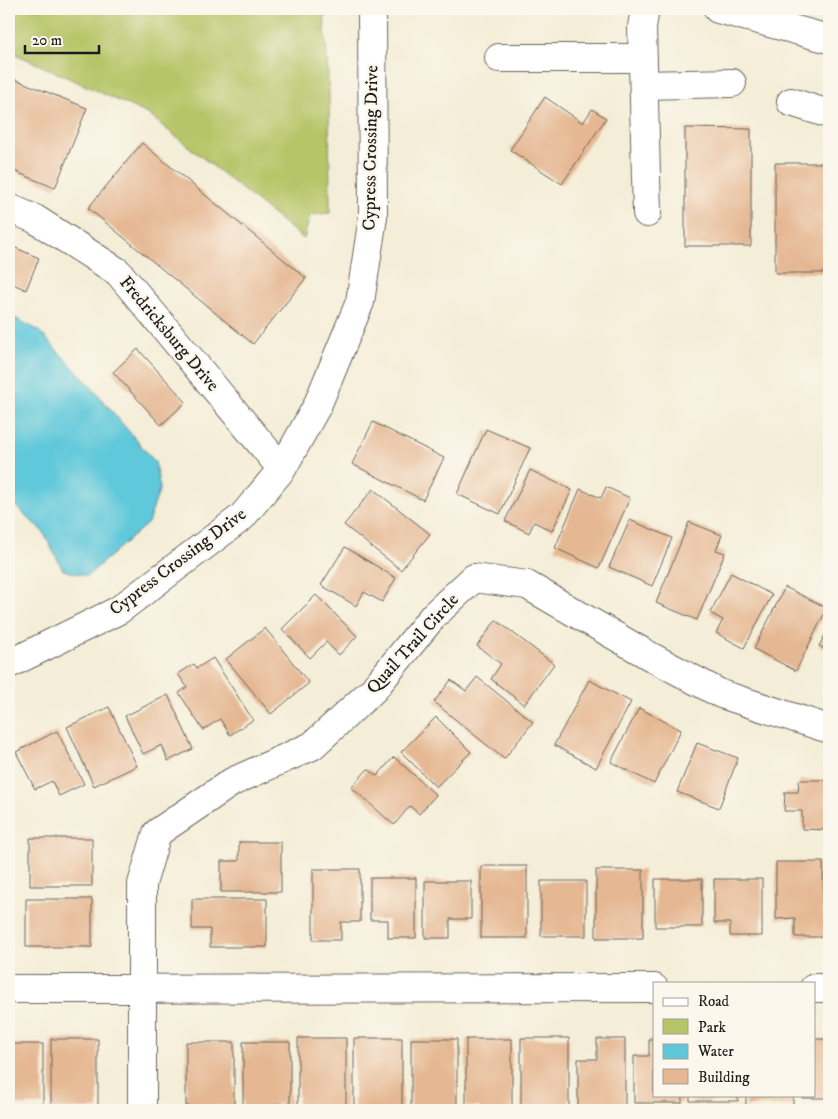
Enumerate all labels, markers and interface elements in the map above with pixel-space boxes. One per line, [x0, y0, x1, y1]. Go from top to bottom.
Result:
scale bar [25, 22, 99, 54]
text: 20 m [32, 31, 62, 50]
street label: Cypress Crossing Drive [359, 65, 383, 231]
street label: Fredricksburg Drive [114, 272, 224, 396]
street label: Cypress Crossing Drive [105, 503, 251, 621]
street label: Quail Trail Circle [362, 589, 464, 699]
legend [653, 982, 816, 1096]
text: Road [698, 992, 730, 1011]
text: Park [698, 1018, 727, 1037]
text: Water [697, 1042, 734, 1061]
text: Building [698, 1068, 750, 1087]

